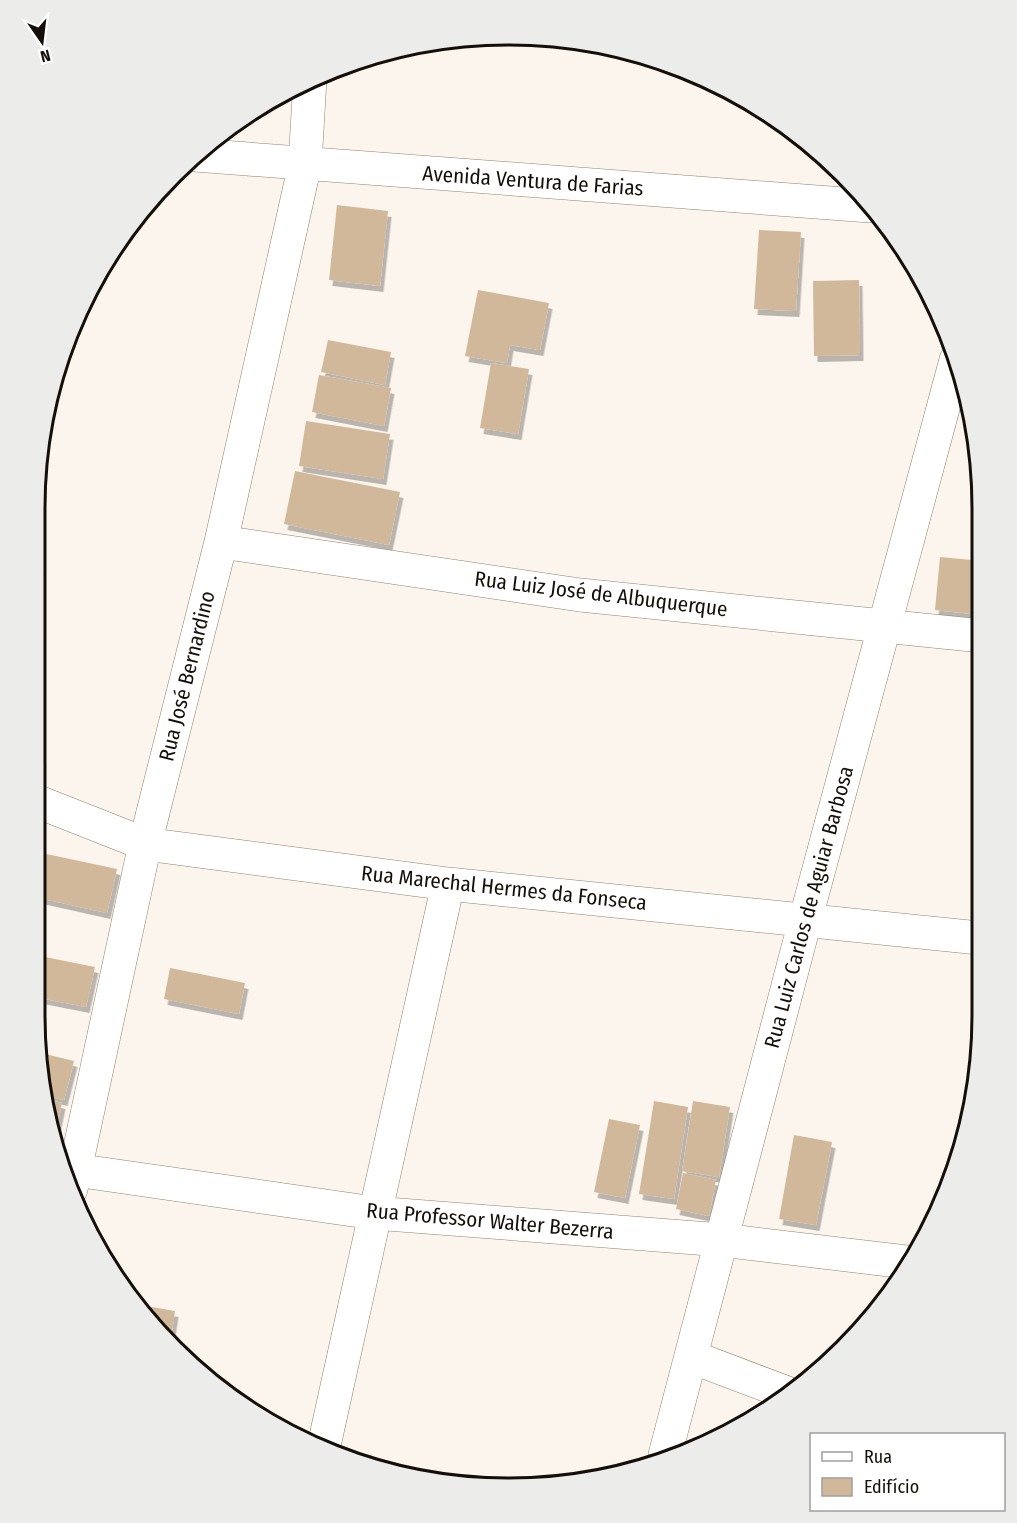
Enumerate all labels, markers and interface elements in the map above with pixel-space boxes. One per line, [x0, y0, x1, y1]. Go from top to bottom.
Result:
north arrow [12, 12, 72, 72]
text: N [39, 46, 52, 66]
street label: Avenida Ventura de Farias [422, 160, 644, 202]
street label: Rua Luiz José de Albuquerque [473, 566, 729, 622]
street label: Rua José Bernardino [153, 588, 221, 764]
street label: Rua Luiz Carlos de Aguiar Barbosa [759, 763, 859, 1051]
street label: Rua Marechal Hermes da Fonseca [360, 860, 648, 916]
street label: Rua Professor Walter Bezerra [365, 1197, 615, 1245]
legend [810, 1433, 1005, 1511]
text: Rua [864, 1446, 892, 1468]
text: Edifício [864, 1476, 919, 1498]

